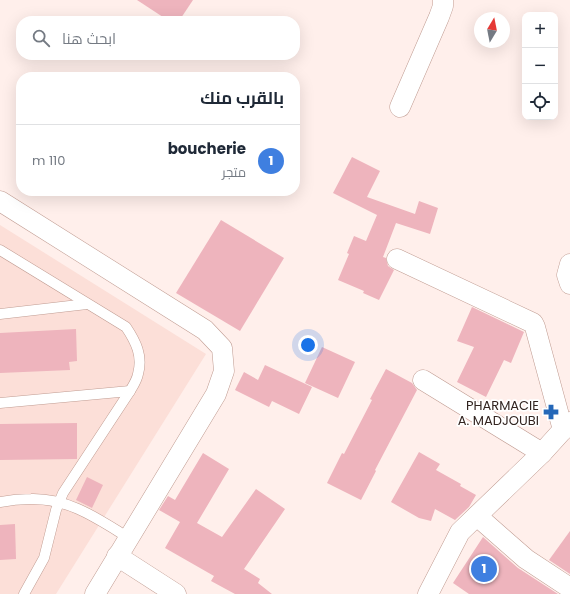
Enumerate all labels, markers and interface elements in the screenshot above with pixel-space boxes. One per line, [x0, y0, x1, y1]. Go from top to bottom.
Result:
north arrow [474, 12, 510, 48]
map controls [522, 12, 558, 120]
button: + [522, 12, 558, 48]
search box [16, 16, 300, 60]
icon: search [30, 27, 52, 49]
text: ابحث هنا [62, 28, 116, 49]
button: − [522, 48, 558, 84]
button: locate [522, 84, 558, 120]
text: بالقرب منك [200, 86, 284, 110]
text: boucherie [168, 138, 246, 159]
text: 110 m [32, 151, 65, 170]
text: 1 [269, 151, 273, 170]
text: متجر [222, 163, 246, 182]
your location [298, 335, 318, 355]
place label: PHARMACIE A. MADJOUBI [458, 396, 539, 430]
pharmacy icon: PHARMACIE A. MADJOUBI [542, 403, 560, 421]
pin: 1 [471, 554, 497, 584]

